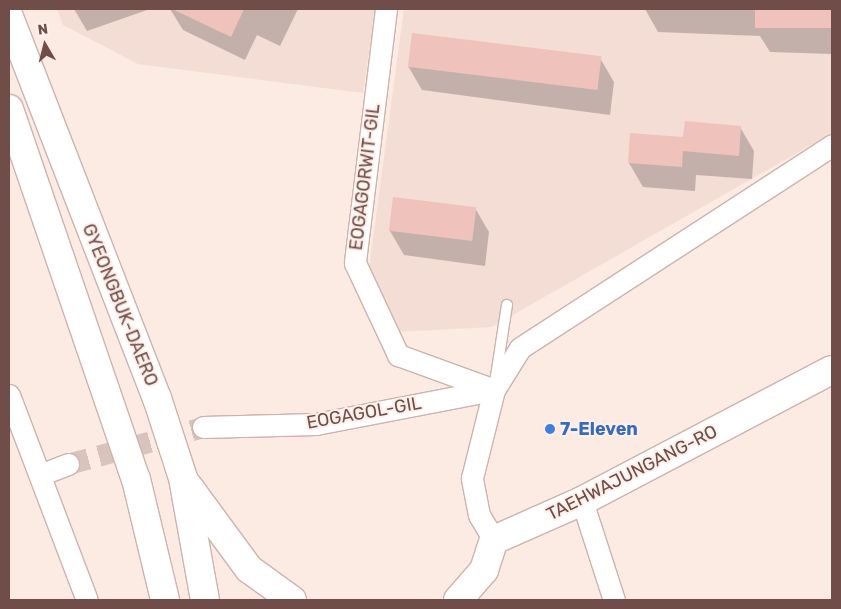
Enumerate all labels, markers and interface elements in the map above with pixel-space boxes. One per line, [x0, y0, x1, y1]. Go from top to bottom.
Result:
north arrow [20, 20, 70, 70]
text: N [37, 21, 49, 39]
street label: EOGAGORWIT-GIL [345, 102, 385, 252]
street label: GYEONGBUK-DAERO [78, 221, 162, 389]
street label: EOGAGOL-GIL [305, 392, 423, 434]
place label: 7-Eleven [560, 418, 638, 440]
street label: TAEHWAJUNGANG-RO [543, 421, 721, 525]
marker: 7-Eleven [544, 423, 556, 435]

